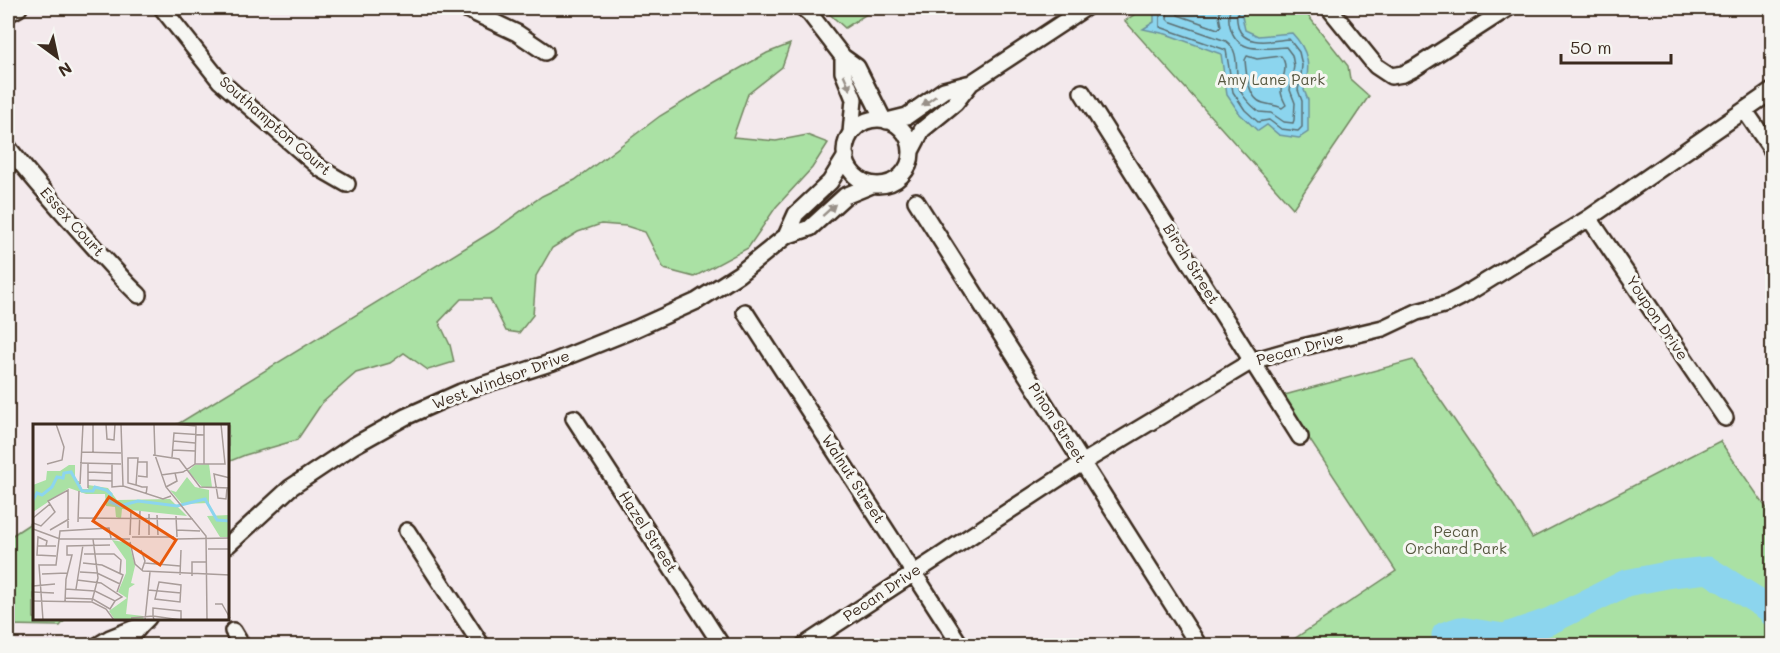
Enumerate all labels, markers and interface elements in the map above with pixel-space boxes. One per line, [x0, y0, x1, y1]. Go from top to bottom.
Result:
north arrow [27, 27, 87, 87]
scale bar [1561, 27, 1670, 65]
text: 50 m [1570, 35, 1612, 59]
text: N [55, 58, 76, 82]
park label: Amy Lane Park [1217, 69, 1325, 89]
street label: Southampton Court [216, 71, 336, 179]
one-way arrow [843, 73, 852, 90]
one-way arrow [921, 95, 937, 107]
street label: Essex Court [36, 182, 109, 260]
one-way arrow [821, 204, 836, 217]
street label: Birch Street [1159, 219, 1225, 307]
street label: Youpon Drive [1622, 271, 1693, 364]
street label: Pecan Drive [1254, 327, 1345, 369]
street label: West Windsor Drive [429, 345, 572, 413]
street label: Pinon Street [1024, 379, 1091, 466]
inset map [33, 424, 230, 620]
street label: Walnut Street [818, 430, 890, 527]
street label: Hazel Street [615, 487, 683, 576]
park label: Pecan Orchard Park [1405, 521, 1507, 558]
street label: Pecan Drive [839, 559, 924, 625]

